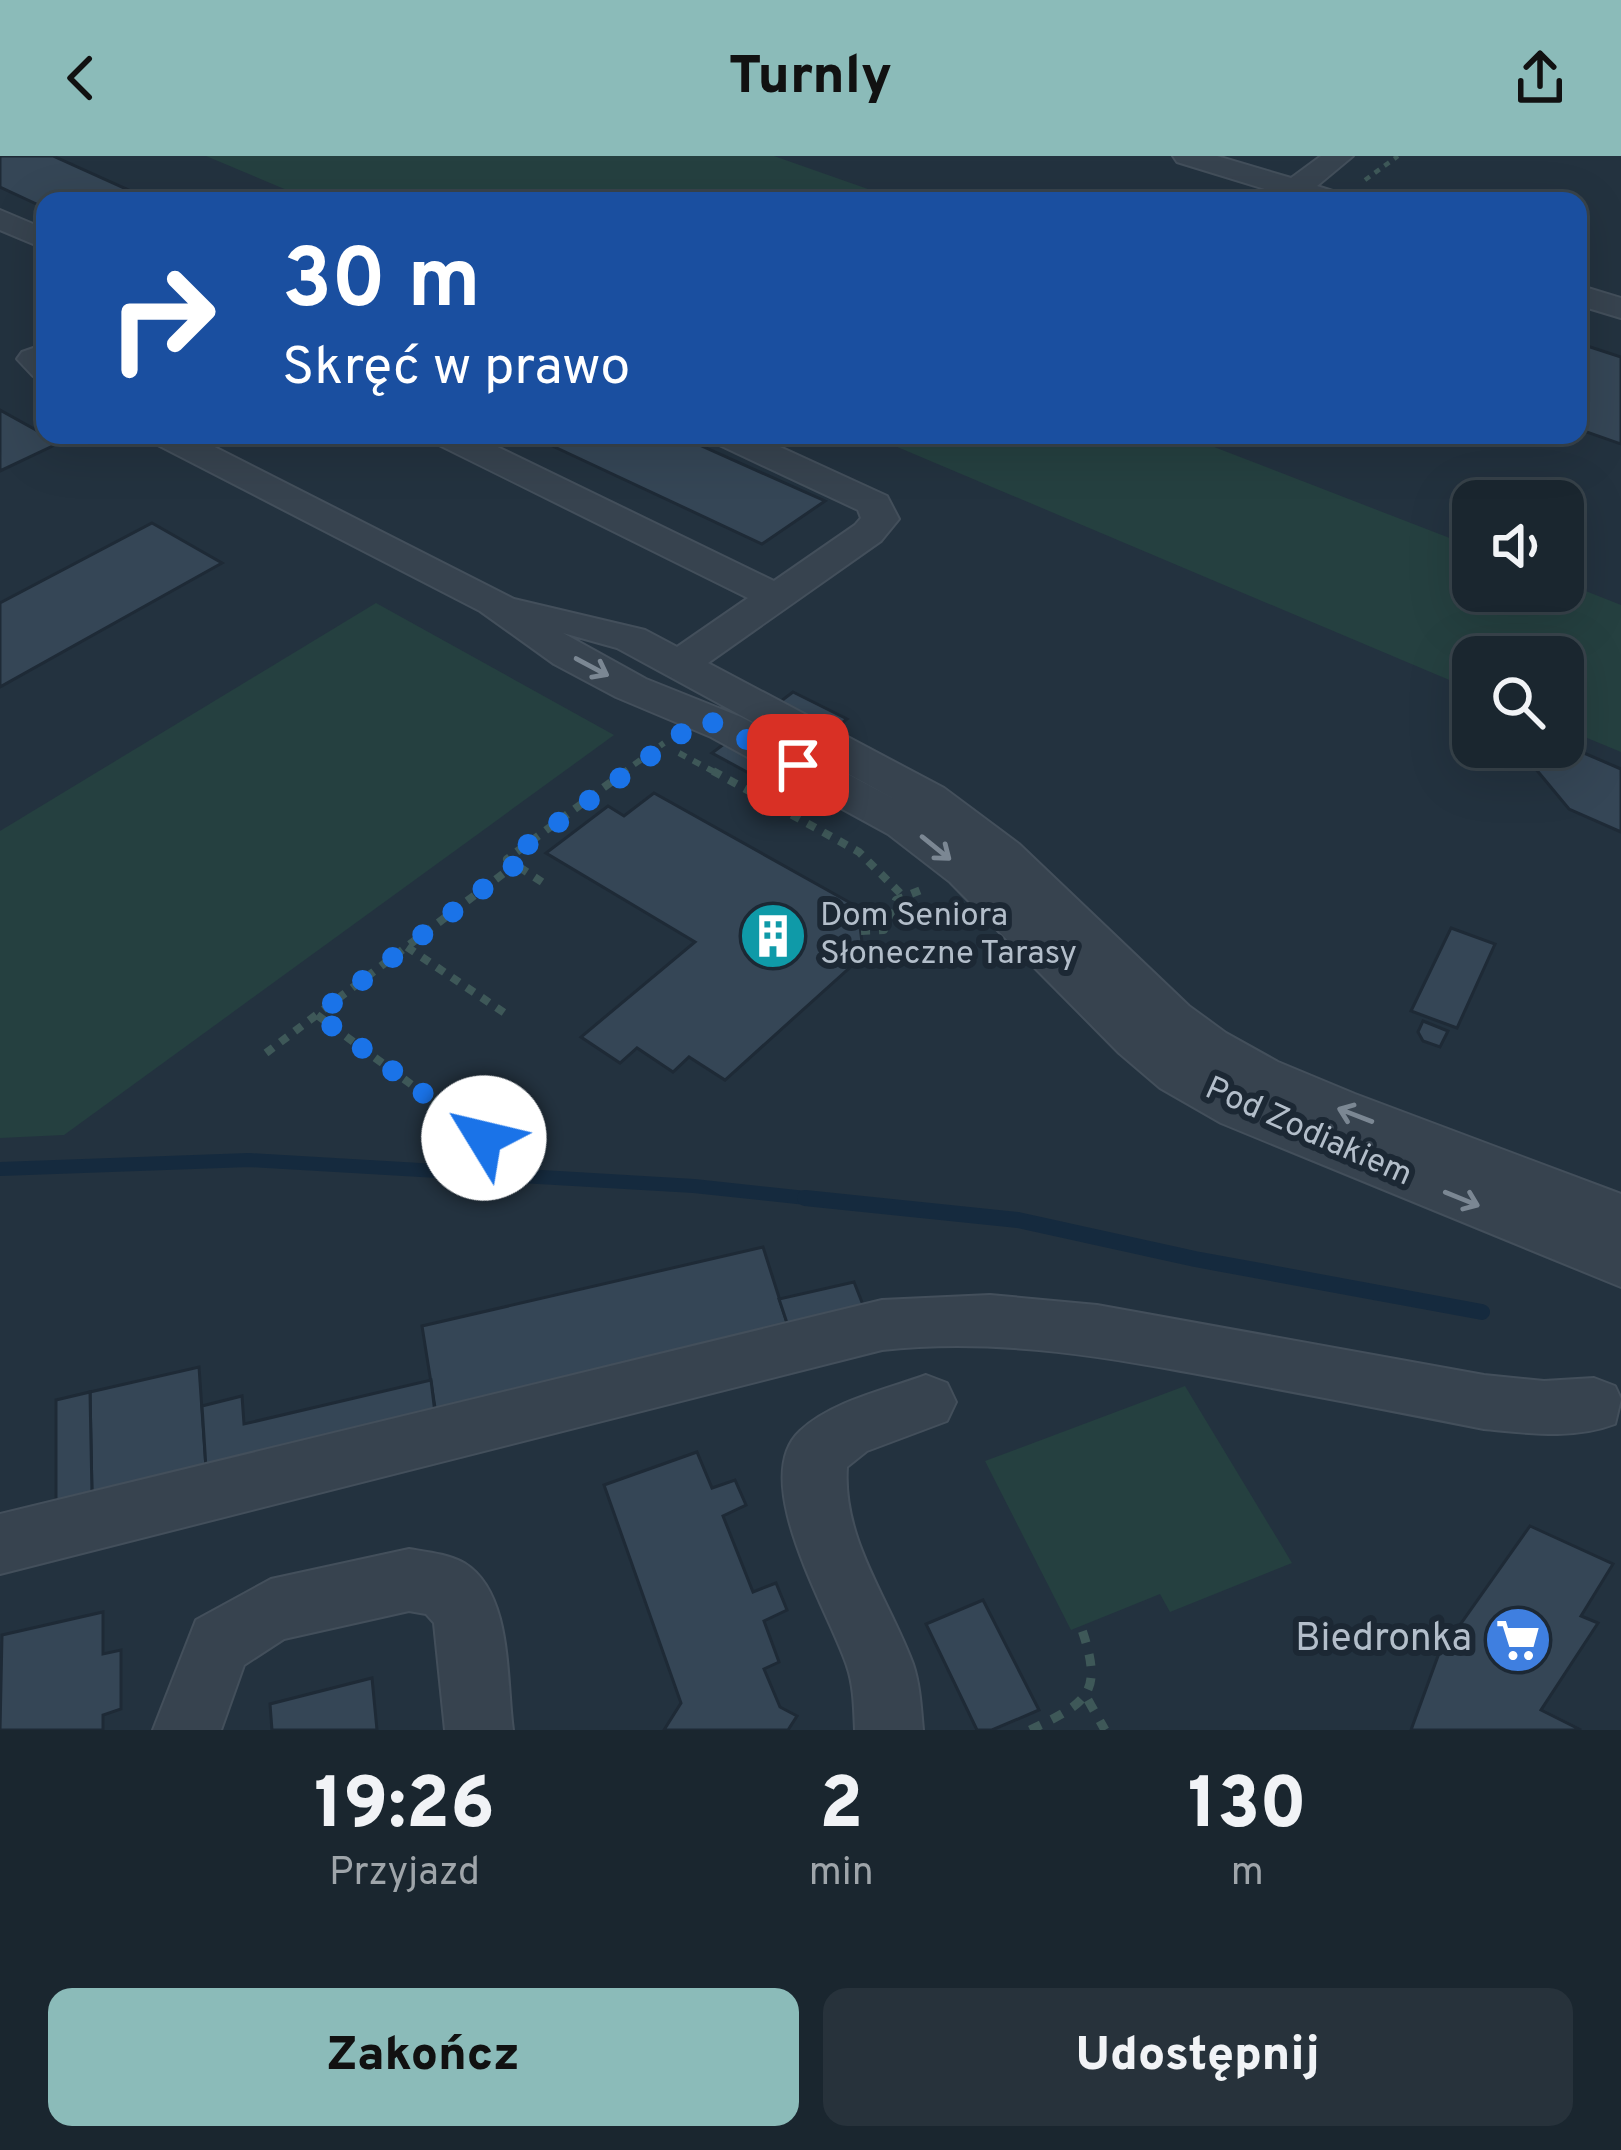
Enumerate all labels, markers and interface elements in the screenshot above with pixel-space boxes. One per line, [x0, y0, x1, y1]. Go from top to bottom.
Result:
text: Turnly [729, 44, 892, 113]
icon: back [48, 45, 114, 111]
icon: share [1507, 45, 1573, 111]
text: 30 m [282, 231, 481, 337]
icon: right [84, 240, 240, 396]
text: Skręć w prawo [282, 335, 630, 404]
map controls [1452, 480, 1584, 768]
button: sound [1452, 480, 1584, 612]
button: search [1452, 636, 1584, 768]
one-way arrow [573, 656, 608, 679]
pin [747, 714, 849, 816]
icon: arrive [765, 732, 831, 798]
one-way arrow [920, 834, 951, 861]
place label: Dom Seniora Słoneczne Tarasy [820, 896, 1077, 976]
building icon: Dom Seniora Słoneczne Tarasy [738, 901, 808, 971]
street label: Pod Zodiakiem [1198, 1069, 1418, 1197]
position arrow [421, 1075, 547, 1201]
one-way arrow [1337, 1102, 1374, 1124]
one-way arrow [1442, 1190, 1479, 1211]
supermarket icon: Biedronka [1483, 1605, 1553, 1675]
place label: Biedronka [1295, 1616, 1472, 1665]
text: 19:26 [314, 1762, 495, 1854]
text: 2 [819, 1762, 863, 1854]
text: 130 [1188, 1762, 1307, 1854]
text: Przyjazd [329, 1850, 480, 1899]
text: min [809, 1850, 874, 1899]
text: m [1231, 1850, 1264, 1899]
button: Zakończ [48, 1988, 799, 2126]
button: Udostępnij [823, 1988, 1573, 2126]

